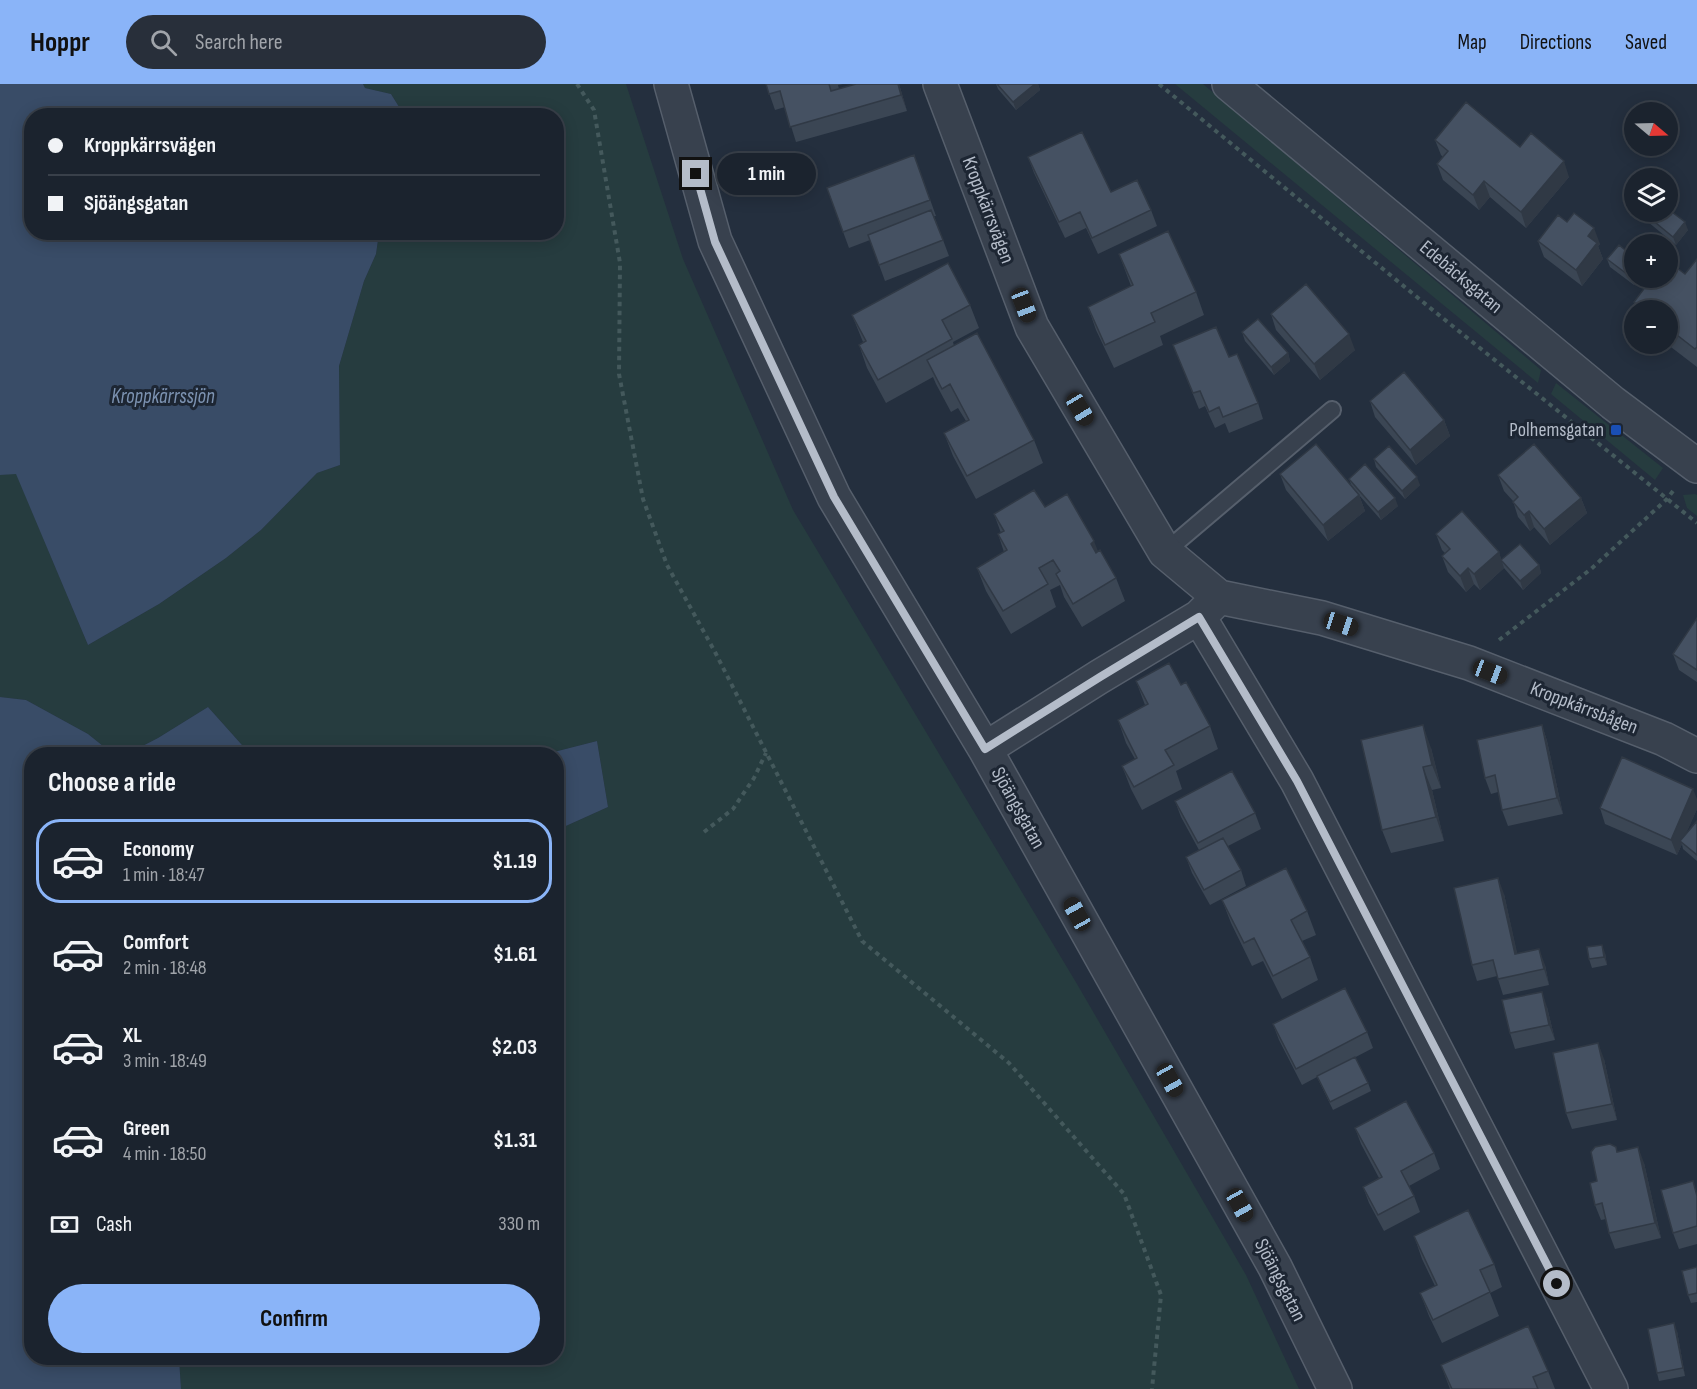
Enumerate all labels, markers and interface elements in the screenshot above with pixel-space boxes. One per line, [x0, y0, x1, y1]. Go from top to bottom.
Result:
search box [126, 15, 546, 69]
text: Hoppr [30, 26, 90, 59]
icon: search [147, 26, 180, 59]
text: Search here [195, 29, 282, 56]
text: Map [1457, 30, 1487, 55]
text: Directions [1520, 30, 1592, 55]
text: Saved [1625, 30, 1667, 55]
north arrow [1624, 102, 1678, 156]
map controls [1624, 102, 1678, 354]
text: Kroppkärrsvägen [84, 132, 216, 159]
callout: 1 min [717, 153, 816, 195]
street label: Kroppkärrsvägen [957, 153, 1019, 267]
route end [682, 160, 709, 187]
text: 1 min [748, 162, 785, 186]
button: layers [1624, 168, 1678, 222]
text: Sjöängsgatan [84, 190, 188, 217]
button: + [1624, 234, 1678, 288]
street label: Edebäcksgatan [1415, 235, 1507, 319]
car [1009, 285, 1039, 325]
button: − [1624, 300, 1678, 354]
water label: Kroppkärrssjön [111, 384, 215, 409]
car [1063, 389, 1097, 429]
place label: Polhemsgatan [1509, 418, 1604, 442]
marker: Polhemsgatan [1609, 423, 1623, 437]
car [1321, 610, 1361, 638]
car [1470, 657, 1510, 687]
street label: Kroppkårrsbågen [1527, 676, 1641, 740]
street label: Sjöängsgatan [986, 763, 1050, 853]
text: Choose a ride [48, 767, 176, 799]
icon: car [51, 834, 105, 888]
text: Economy [123, 836, 194, 863]
text: $1.19 [492, 848, 537, 875]
text: 1 min · 18:47 [123, 863, 204, 887]
car [1060, 894, 1094, 934]
icon: car [51, 927, 105, 981]
text: Comfort [123, 929, 189, 956]
text: $1.61 [493, 941, 537, 968]
text: 2 min · 18:48 [123, 956, 207, 980]
icon: car [51, 1020, 105, 1074]
text: XL [123, 1022, 142, 1049]
text: $2.03 [491, 1034, 537, 1061]
text: 3 min · 18:49 [123, 1049, 207, 1073]
car [1153, 1060, 1187, 1100]
icon: car [51, 1113, 105, 1167]
text: Green [123, 1115, 170, 1142]
text: $1.31 [493, 1127, 537, 1154]
text: 4 min · 18:50 [123, 1142, 206, 1166]
car [1223, 1185, 1257, 1225]
icon: cash [48, 1208, 81, 1241]
text: Cash [96, 1211, 132, 1238]
text: 330 m [498, 1212, 540, 1236]
street label: Sjöängsgatan [1249, 1235, 1311, 1325]
route start [1543, 1270, 1570, 1297]
button: Confirm [48, 1284, 540, 1353]

